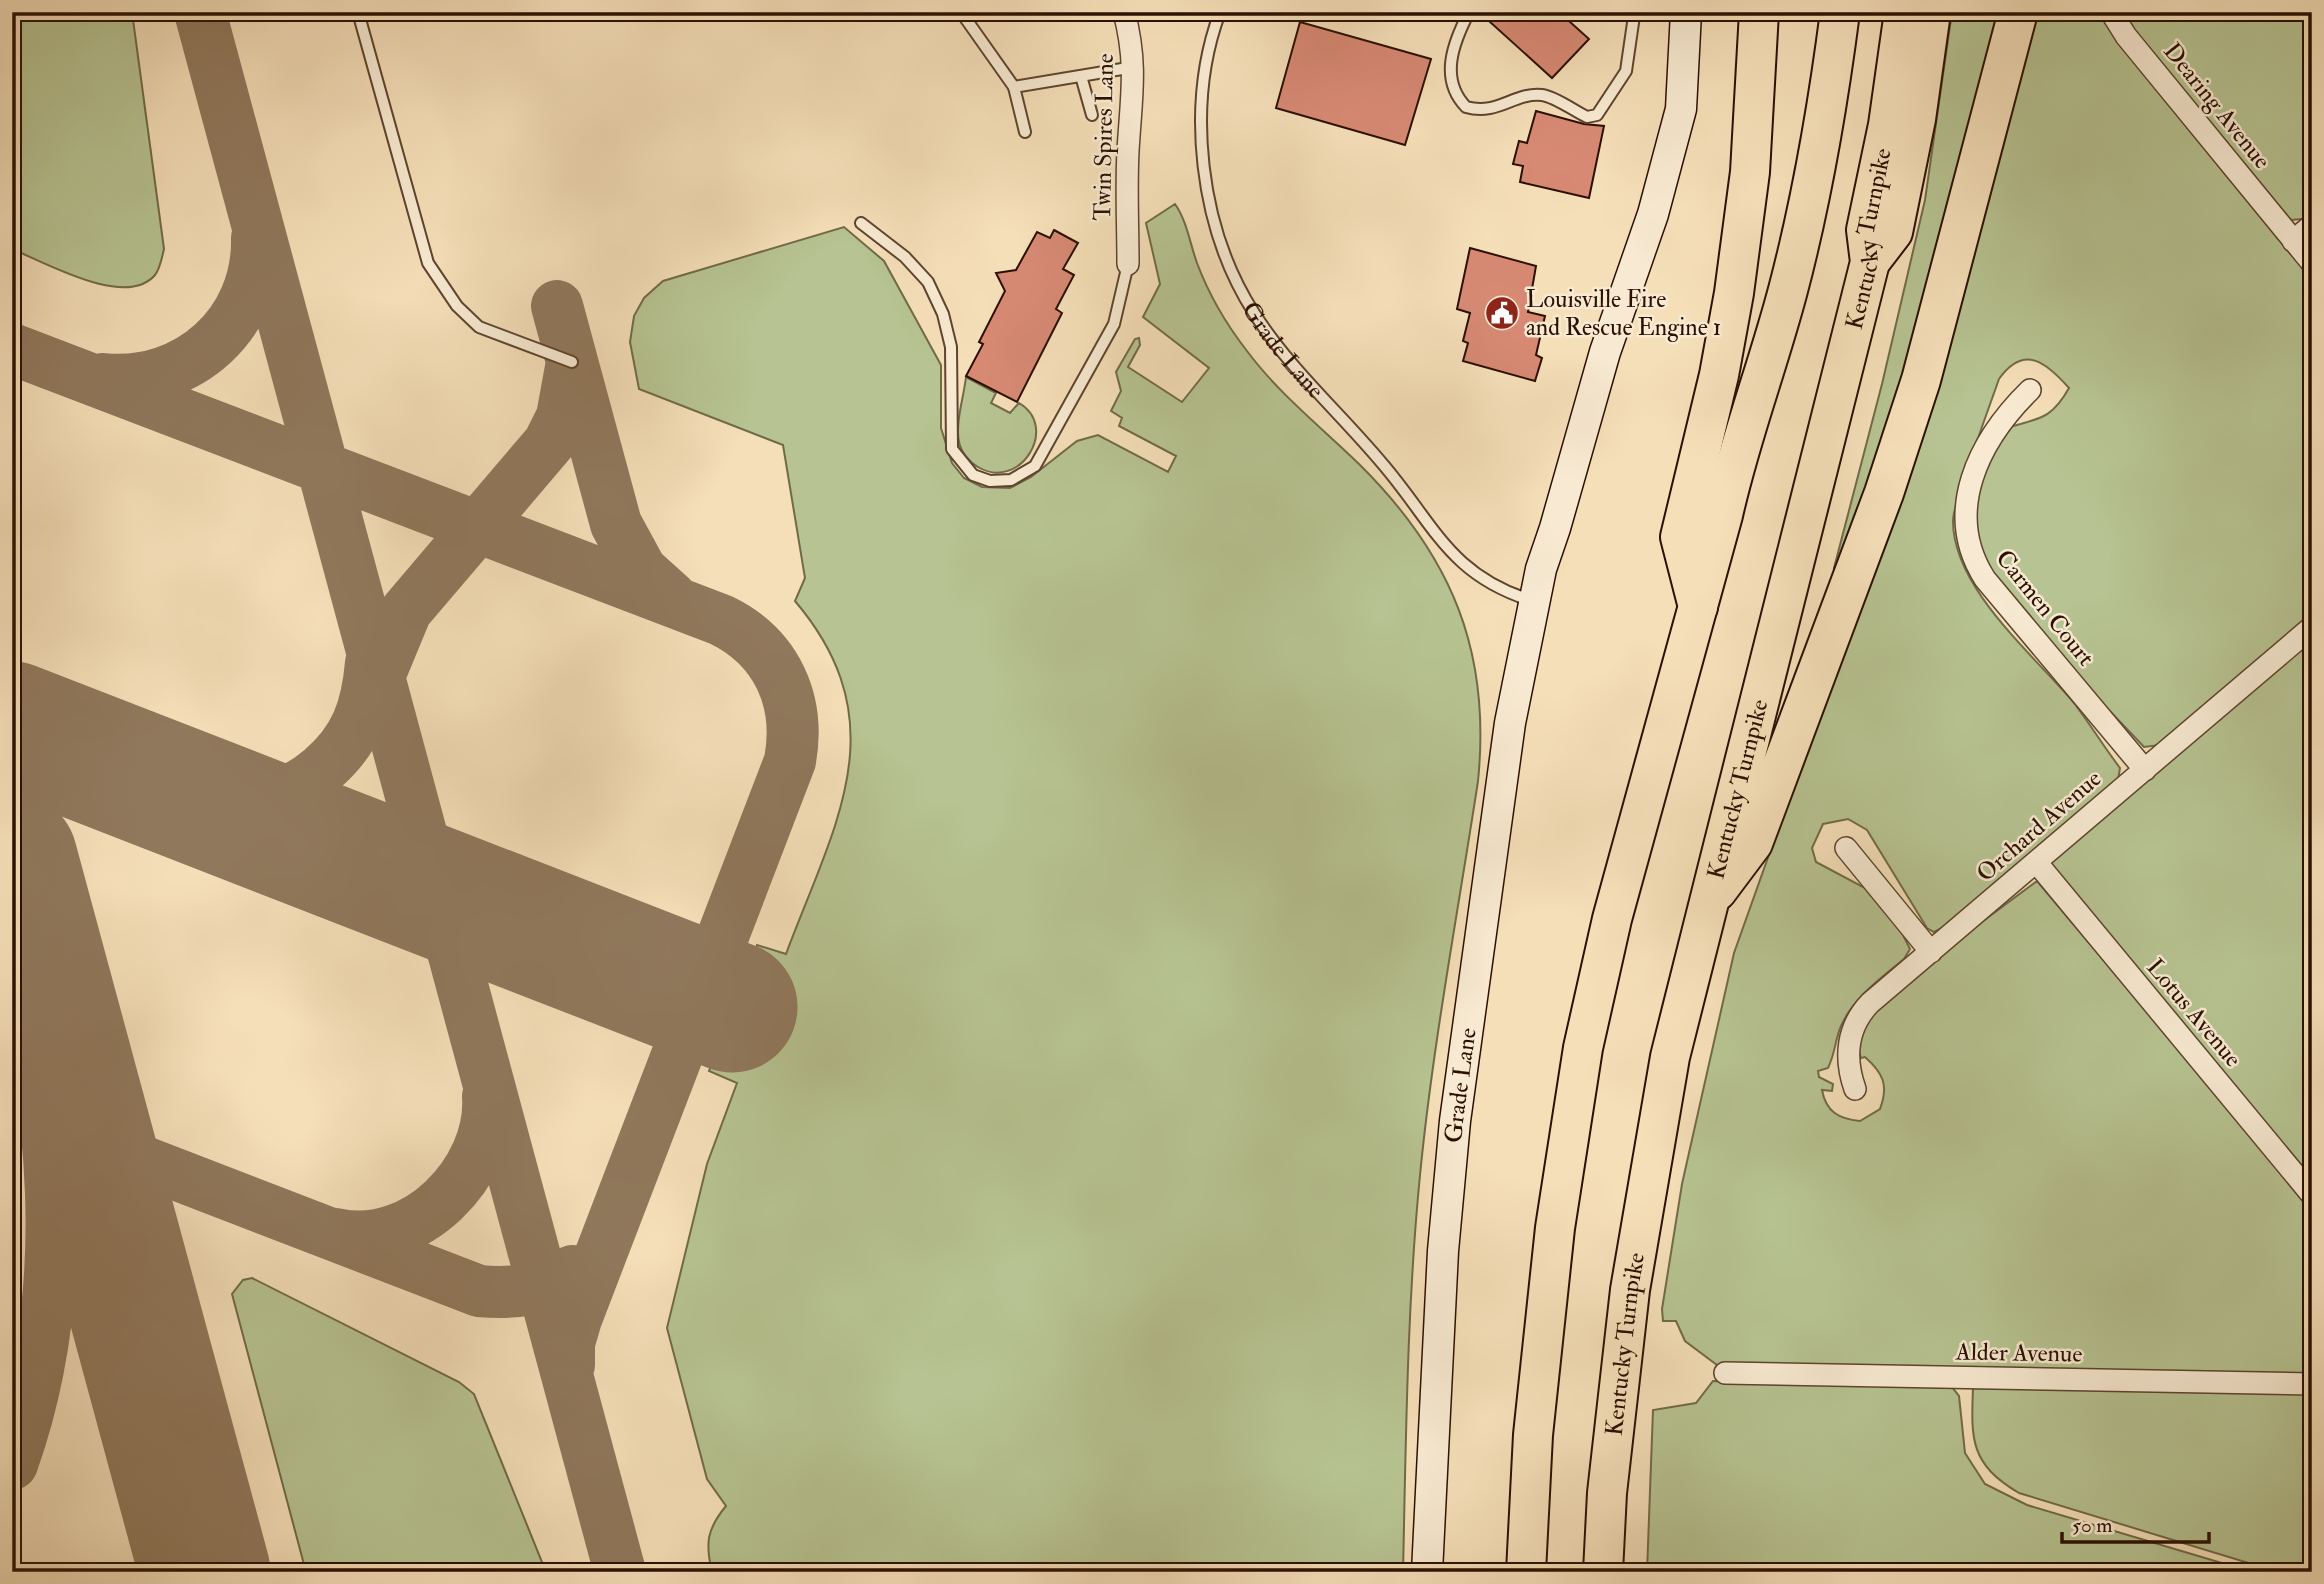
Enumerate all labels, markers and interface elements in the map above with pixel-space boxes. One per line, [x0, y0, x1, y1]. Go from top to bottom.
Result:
street label: Dearing Avenue [2157, 37, 2277, 175]
street label: Twin Spires Lane [1087, 53, 1121, 221]
street label: Kentucky Turnpike [1838, 145, 1898, 332]
place label: Louisville Fire and Rescue Engine 1 [1526, 284, 1721, 343]
public building icon: Louisville Fire and Rescue Engine 1 [1483, 294, 1521, 332]
street label: Grade Lane [1235, 296, 1331, 405]
street label: Carmen Court [1989, 544, 2101, 673]
street label: Kentucky Turnpike [1700, 696, 1775, 882]
street label: Orchard Avenue [1970, 763, 2108, 889]
street label: Lotus Avenue [2140, 952, 2248, 1074]
street label: Grade Lane [1438, 1026, 1483, 1144]
street label: Kentucky Turnpike [1598, 1250, 1652, 1437]
street label: Alder Avenue [1954, 1336, 2083, 1370]
scale bar [2062, 1500, 2208, 1544]
text: 50 m [2072, 1512, 2113, 1539]

